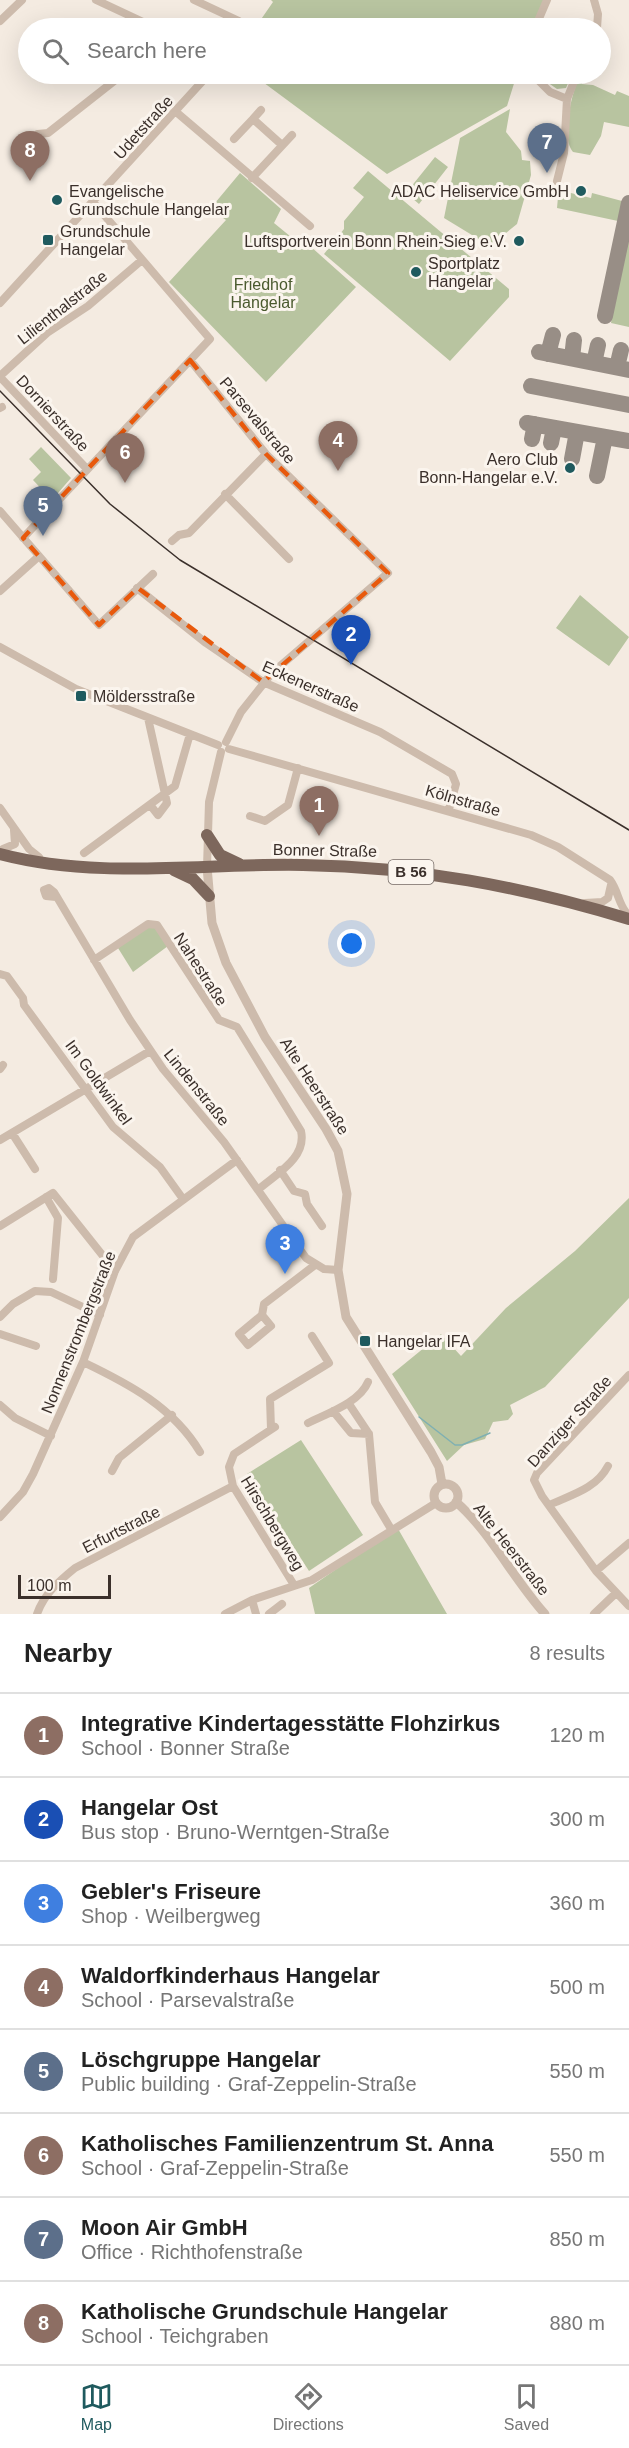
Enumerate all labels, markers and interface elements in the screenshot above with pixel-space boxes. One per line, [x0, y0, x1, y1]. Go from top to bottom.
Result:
search box [18, 18, 611, 84]
icon: search [39, 35, 72, 68]
text: Search here [87, 38, 207, 63]
street label: Udetstraße [111, 92, 176, 162]
pin: 7 [528, 124, 566, 173]
pin: 8 [10, 132, 50, 181]
place label: Evangelische Grundschule Hangelar [69, 183, 230, 218]
place label: ADAC Heliservice GmbH [391, 183, 569, 200]
marker: ADAC Heliservice GmbH [574, 184, 588, 198]
marker: Evangelische Grundschule Hangelar [50, 193, 64, 207]
place label: Grundschule Hangelar [60, 223, 151, 258]
marker: Grundschule Hangelar [41, 233, 55, 247]
place label: Luftsportverein Bonn Rhein-Sieg e.V. [244, 233, 507, 250]
marker: Luftsportverein Bonn Rhein-Sieg e.V. [512, 234, 526, 248]
place label: Sportplatz Hangelar [428, 255, 500, 290]
marker: Sportplatz Hangelar [409, 265, 423, 279]
street label: Lilienthalstraße [14, 267, 110, 347]
park label: Friedhof Hangelar [231, 276, 296, 311]
street label: Dornierstraße [13, 372, 92, 455]
street label: Parsevalstraße [217, 374, 299, 467]
pin: 4 [318, 422, 358, 471]
pin: 6 [106, 434, 144, 483]
place label: Aero Club Bonn-Hangelar e.V. [419, 451, 558, 486]
marker: Aero Club Bonn-Hangelar e.V. [563, 461, 577, 475]
pin: 5 [24, 486, 63, 536]
pin: 2 [332, 616, 370, 665]
street label: Eckenerstraße [260, 658, 362, 715]
place label: Möldersstraße [93, 688, 195, 705]
marker: Möldersstraße [74, 689, 88, 703]
street label: Kölnstraße [423, 782, 502, 819]
pin: 1 [300, 786, 338, 836]
street label: Bonner Straße [273, 841, 377, 860]
road number: B 56 [388, 860, 434, 884]
your location [337, 929, 366, 958]
street label: Nahestraße [171, 930, 231, 1009]
street label: Alte Heerstraße [277, 1035, 352, 1138]
street label: Im Goldwinkel [62, 1037, 135, 1128]
street label: Lindenstraße [161, 1046, 233, 1129]
pin: 3 [266, 1224, 304, 1274]
street label: Nonnenstrombergstraße [38, 1249, 119, 1416]
place label: Hangelar IFA [377, 1333, 471, 1350]
marker: Hangelar IFA [358, 1334, 372, 1348]
street label: Danziger Straße [524, 1372, 615, 1470]
street label: Hirschbergweg [238, 1473, 307, 1573]
street label: Alte Heerstraße [470, 1500, 553, 1599]
street label: Erfurtstraße [80, 1503, 163, 1556]
scale bar [18, 1572, 111, 1600]
text: 100 m [27, 1577, 71, 1594]
text: Nearby [24, 1638, 112, 1668]
text: 8 results [529, 1642, 605, 1664]
text: Integrative Kindertagesstätte Flohzirkus [81, 1711, 500, 1736]
text: 1 [38, 1724, 49, 1746]
text: 120 m [549, 1724, 605, 1746]
text: School · Bonner Straße [81, 1737, 290, 1759]
text: Hangelar Ost [81, 1795, 218, 1820]
text: 2 [38, 1808, 49, 1830]
text: 300 m [549, 1808, 605, 1830]
text: Bus stop · Bruno-Werntgen-Straße [81, 1821, 390, 1843]
text: Gebler's Friseure [81, 1879, 261, 1904]
text: 3 [38, 1892, 49, 1914]
text: 360 m [549, 1892, 605, 1914]
text: Shop · Weilbergweg [81, 1905, 261, 1927]
text: Waldorfkinderhaus Hangelar [81, 1963, 380, 1988]
text: 4 [38, 1976, 49, 1998]
text: 500 m [549, 1976, 605, 1998]
text: School · Parsevalstraße [81, 1989, 294, 2011]
text: Löschgruppe Hangelar [81, 2047, 321, 2072]
text: 5 [38, 2060, 49, 2082]
text: 550 m [549, 2060, 605, 2082]
text: Public building · Graf-Zeppelin-Straße [81, 2073, 417, 2095]
text: Katholisches Familienzentrum St. Anna [81, 2131, 493, 2156]
text: 6 [38, 2144, 49, 2166]
text: 550 m [549, 2144, 605, 2166]
text: School · Graf-Zeppelin-Straße [81, 2157, 349, 2179]
text: Moon Air GmbH [81, 2215, 248, 2240]
text: 7 [38, 2228, 49, 2250]
text: 850 m [549, 2228, 605, 2250]
text: Office · Richthofenstraße [81, 2241, 303, 2263]
text: Katholische Grundschule Hangelar [81, 2299, 448, 2324]
text: 8 [38, 2312, 49, 2334]
text: 880 m [549, 2312, 605, 2334]
text: School · Teichgraben [81, 2325, 269, 2347]
tab: Map [80, 2380, 113, 2434]
tab: Directions [273, 2380, 344, 2434]
tab: Saved [504, 2380, 549, 2434]

